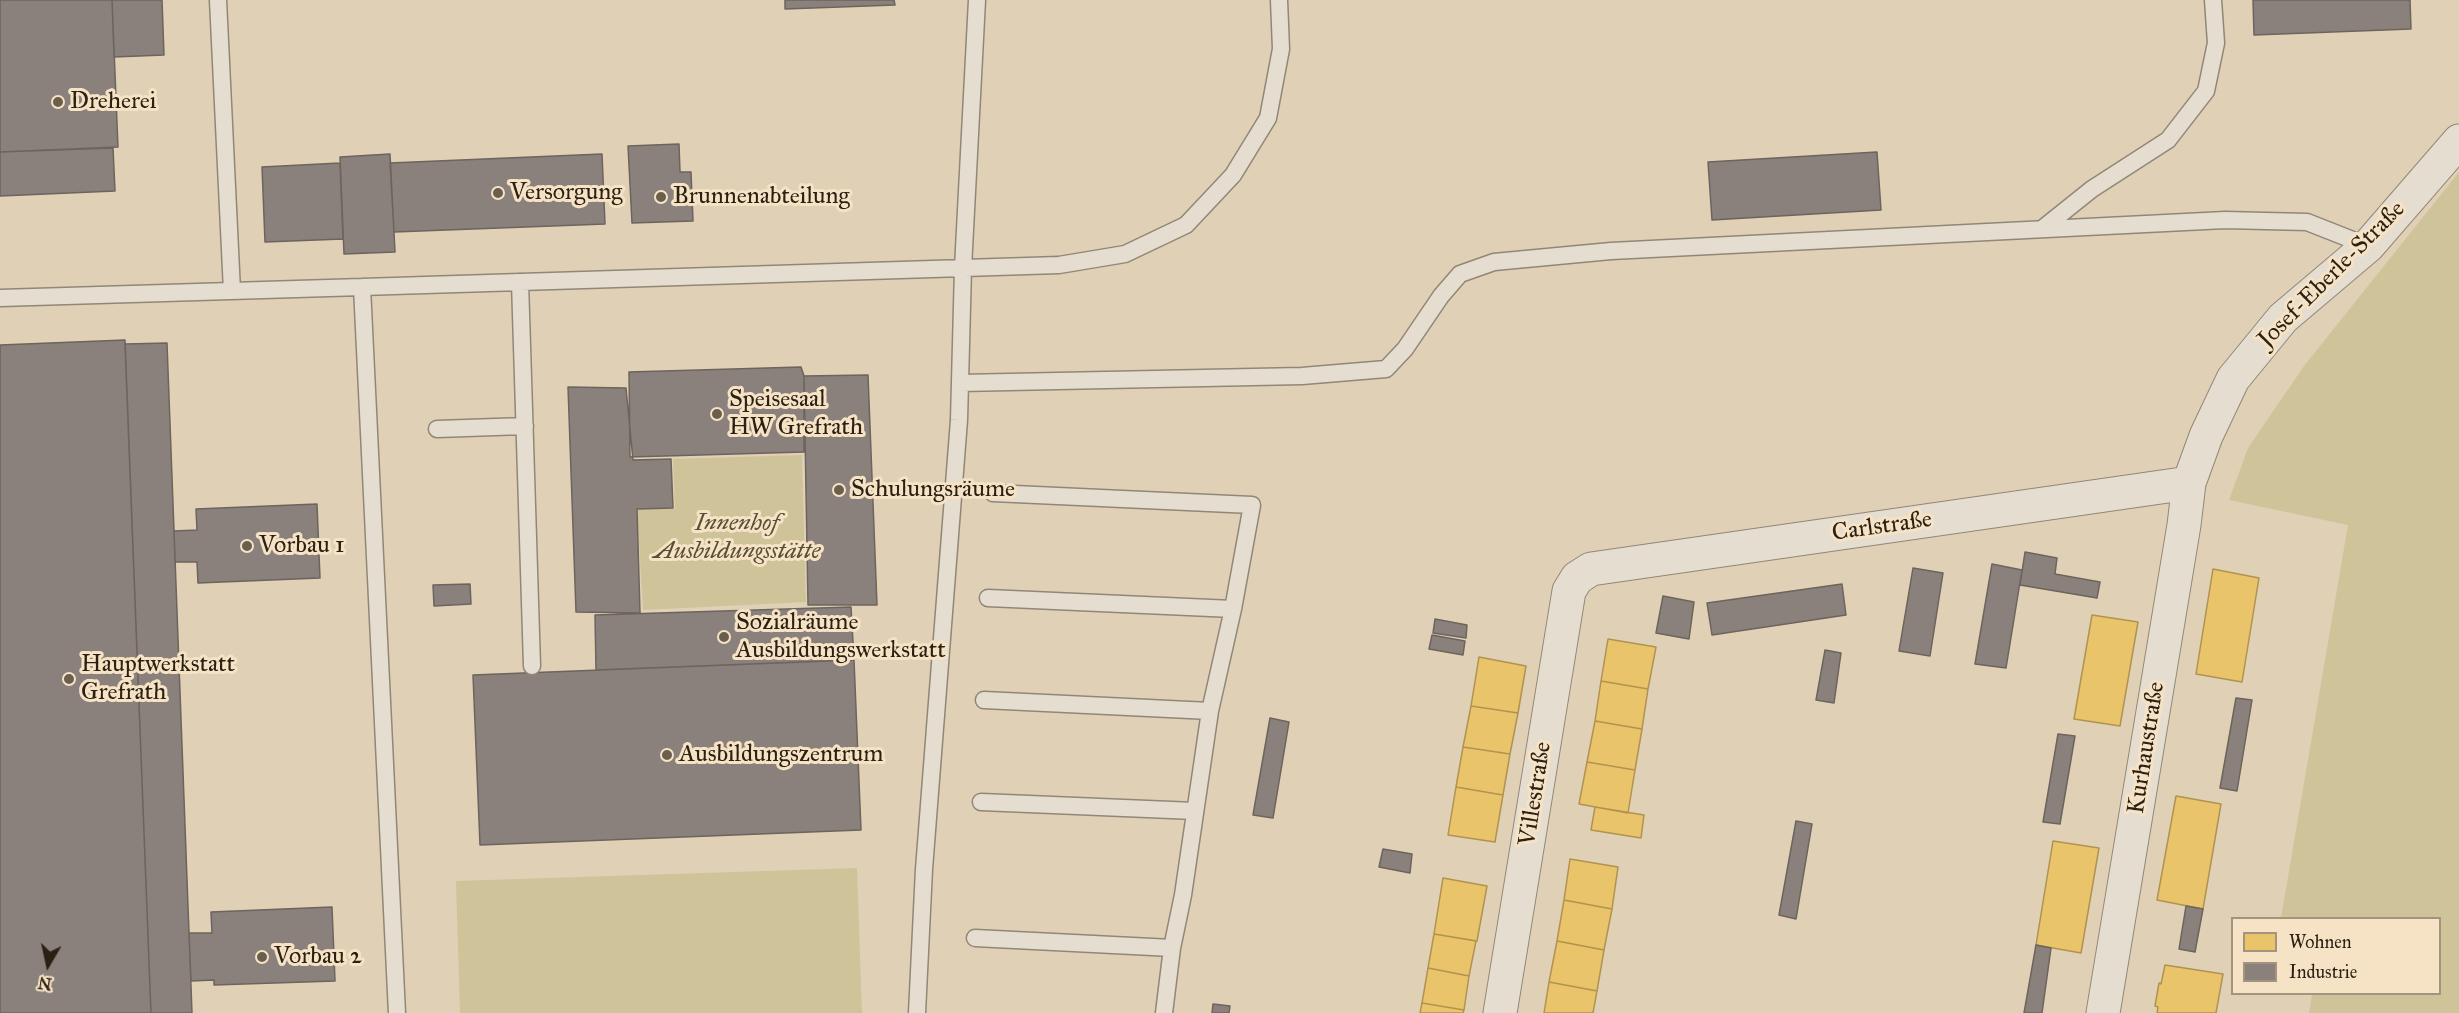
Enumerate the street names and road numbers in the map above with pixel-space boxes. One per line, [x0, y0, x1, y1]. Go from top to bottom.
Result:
street label: Josef-Eberle-Straße [2253, 196, 2411, 354]
street label: Carlstraße [1830, 506, 1934, 548]
street label: Kurhaustraße [2122, 680, 2172, 816]
street label: Villestraße [1514, 740, 1558, 848]

